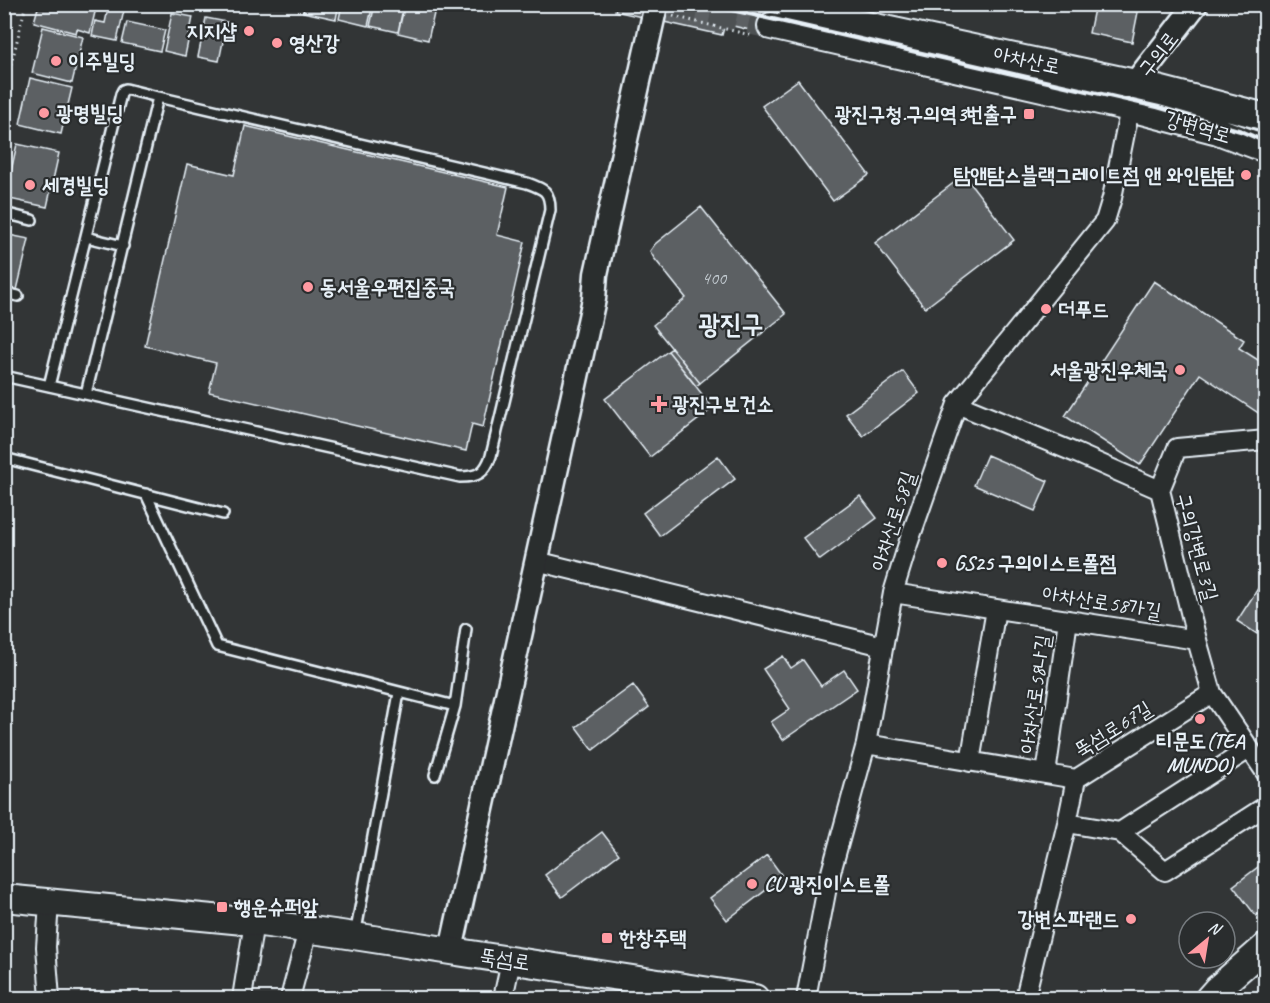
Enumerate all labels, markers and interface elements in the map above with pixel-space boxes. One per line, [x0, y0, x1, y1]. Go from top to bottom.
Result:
place label: 지지샵 [186, 18, 237, 44]
marker: 지지샵 [242, 24, 256, 38]
street label: 구의로 [1132, 26, 1184, 82]
place label: 영산강 [289, 30, 340, 56]
marker: 영산강 [270, 36, 284, 50]
street label: 아차산로 [991, 40, 1063, 80]
place label: 이주빌딩 [68, 48, 136, 74]
marker: 이주빌딩 [49, 54, 63, 68]
place label: 광명빌딩 [56, 100, 124, 126]
place label: 광진구청.구의역3번출구 [834, 101, 1017, 127]
street label: 강변역로 [1162, 105, 1234, 149]
marker: 광명빌딩 [37, 106, 51, 120]
marker: 광진구청.구의역3번출구 [1022, 107, 1036, 121]
place label: 탐앤탐스블랙그레이트점 앤 와인탐탐 [953, 162, 1235, 188]
marker: 탐앤탐스블랙그레이트점 앤 와인탐탐 [1239, 168, 1253, 182]
place label: 세경빌딩 [42, 172, 110, 198]
marker: 세경빌딩 [23, 178, 37, 192]
house number: 400 [702, 267, 728, 289]
place label: 동서울우편집중국 [320, 274, 455, 300]
marker: 동서울우편집중국 [301, 280, 315, 294]
place label: 더푸드 [1058, 296, 1109, 322]
marker: 더푸드 [1039, 302, 1053, 316]
district label: 광진구 [698, 307, 764, 341]
place label: 서울광진우체국 [1050, 357, 1168, 383]
marker: 서울광진우체국 [1173, 363, 1187, 377]
place label: 광진구보건소 [672, 391, 773, 417]
marker: 광진구보건소 [650, 395, 668, 413]
street label: 아차산로58길 [865, 468, 921, 574]
street label: 구의강변로3길 [1170, 490, 1224, 604]
place label: GS25 구의이스트폴점 [954, 550, 1116, 576]
marker: GS25 구의이스트폴점 [935, 556, 949, 570]
street label: 아차산로58가길 [1041, 580, 1164, 624]
street label: 아차산로58나길 [1014, 633, 1056, 755]
street label: 뚝섬로67길 [1069, 695, 1157, 763]
marker: 티문도(TEA MUNDO) [1193, 712, 1207, 726]
place label: 티문도(TEA MUNDO) [1156, 728, 1246, 778]
place label: CU 광진이스트폴 [764, 871, 890, 897]
marker: CU 광진이스트폴 [745, 877, 759, 891]
place label: 행운슈퍼앞 [233, 894, 319, 920]
marker: 행운슈퍼앞 [215, 900, 229, 914]
place label: 강변스파랜드 [1018, 906, 1119, 932]
north arrow [1177, 910, 1237, 970]
marker: 강변스파랜드 [1124, 912, 1138, 926]
text: N [1205, 917, 1226, 941]
place label: 한창주택 [618, 925, 687, 951]
marker: 한창주택 [600, 931, 614, 945]
street label: 뚝섬로 [478, 942, 532, 976]

